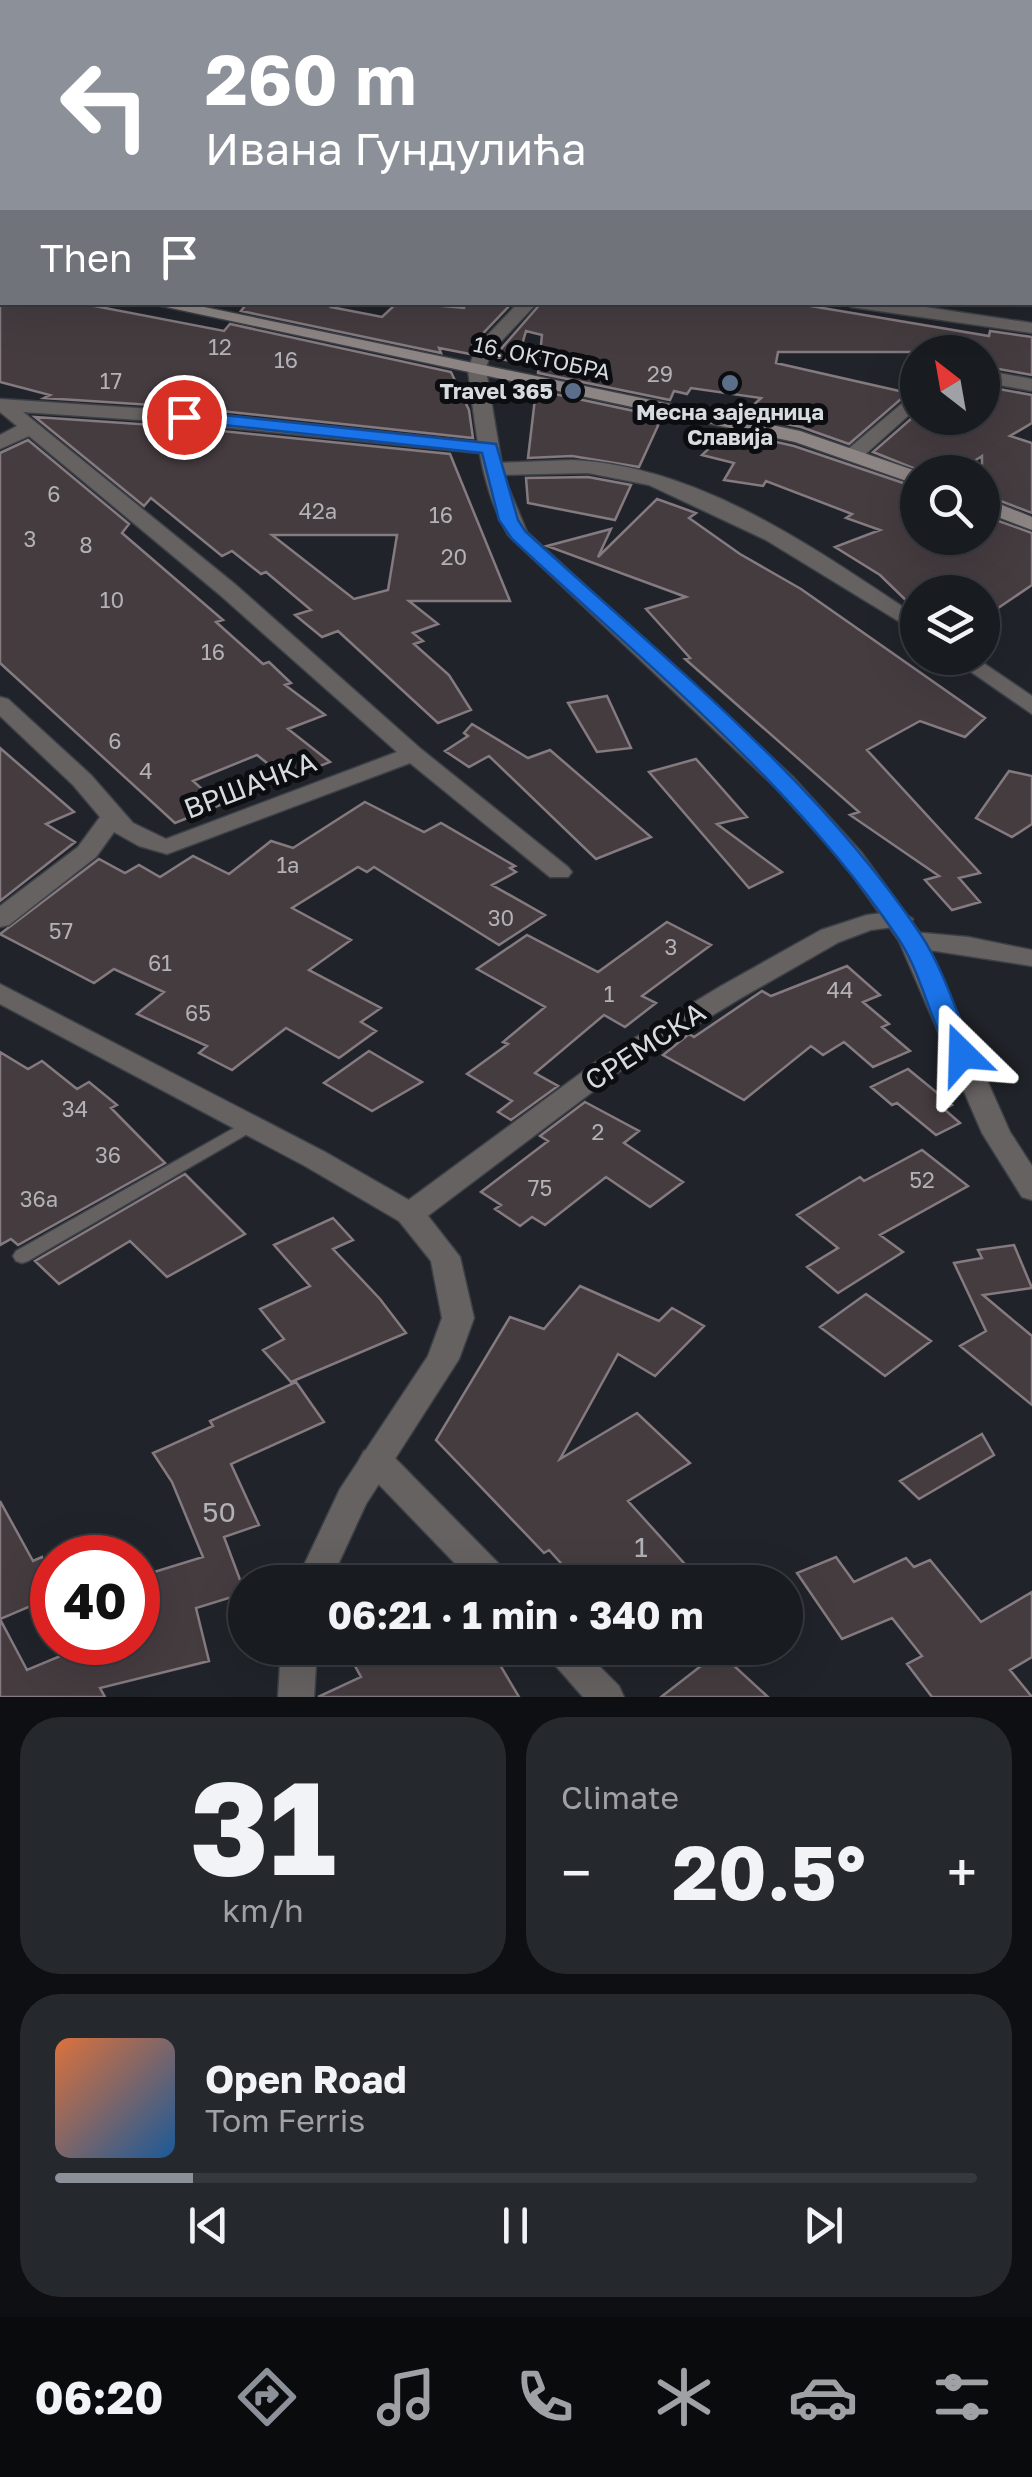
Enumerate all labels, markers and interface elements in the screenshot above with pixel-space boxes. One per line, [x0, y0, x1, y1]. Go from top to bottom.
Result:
text: 260 m [205, 36, 416, 120]
icon: left [40, 40, 170, 170]
text: Ивана Гундулића [205, 121, 587, 175]
icon: arrive [152, 230, 207, 285]
text: Then [40, 235, 132, 280]
street label: 16. ОКТОБРА [471, 330, 613, 385]
house number: 12 [208, 333, 232, 360]
north arrow [900, 335, 1000, 435]
map controls [900, 335, 1000, 675]
house number: 16 [274, 346, 298, 373]
house number: 29 [647, 360, 673, 387]
house number: 17 [100, 367, 122, 394]
marker: Месна заједница Славија [719, 372, 741, 394]
pin [142, 375, 227, 460]
place label: Travel 365 [439, 377, 553, 404]
marker: Travel 365 [562, 380, 584, 402]
icon: arrive [157, 390, 212, 445]
place label: Месна заједница Славија [636, 398, 824, 450]
button: search [900, 455, 1000, 555]
house number: 6 [47, 480, 61, 507]
house number: 42a [299, 497, 337, 524]
house number: 16 [429, 501, 453, 528]
house number: 3 [24, 525, 36, 552]
house number: 8 [79, 531, 93, 558]
house number: 20 [441, 543, 467, 570]
button: layers [900, 575, 1000, 675]
house number: 10 [100, 586, 124, 613]
house number: 16 [201, 638, 225, 665]
house number: 6 [108, 727, 122, 754]
street label: ВРШАЧКА [179, 744, 321, 825]
house number: 4 [139, 757, 153, 784]
house number: 1a [276, 851, 300, 878]
house number: 30 [488, 904, 514, 931]
house number: 57 [49, 917, 73, 944]
house number: 3 [665, 933, 677, 960]
house number: 61 [148, 949, 172, 976]
house number: 44 [827, 976, 853, 1003]
house number: 1 [604, 980, 615, 1007]
street label: СРЕМСКА [578, 994, 711, 1097]
house number: 65 [185, 999, 211, 1026]
position arrow [910, 1002, 1014, 1106]
house number: 34 [62, 1095, 88, 1122]
house number: 2 [592, 1118, 604, 1145]
house number: 36 [95, 1141, 121, 1168]
house number: 52 [909, 1166, 935, 1193]
house number: 75 [528, 1174, 552, 1201]
house number: 36a [20, 1185, 58, 1212]
house number: 50 [202, 1495, 236, 1528]
house number: 1 [634, 1530, 648, 1563]
speed limit sign: 40 [30, 1535, 160, 1665]
text: 06:21 · 1 min · 340 m [327, 1592, 704, 1637]
text: 31 [190, 1748, 336, 1904]
text: Climate [561, 1778, 679, 1816]
text: 20.5° [672, 1826, 866, 1917]
text: − [561, 1839, 591, 1905]
text: + [947, 1839, 977, 1905]
text: km/h [222, 1891, 304, 1929]
text: Open Road [205, 2056, 407, 2101]
text: Tom Ferris [205, 2101, 365, 2139]
icon: previous [181, 2198, 236, 2253]
icon: pause [488, 2198, 543, 2253]
icon: next [796, 2198, 851, 2253]
icon: directions [232, 2362, 302, 2432]
icon: music [371, 2362, 441, 2432]
icon: phone [510, 2362, 580, 2432]
icon: climate [649, 2362, 719, 2432]
icon: car [788, 2362, 858, 2432]
icon: filters [927, 2362, 997, 2432]
text: 06:20 [35, 2370, 163, 2424]

